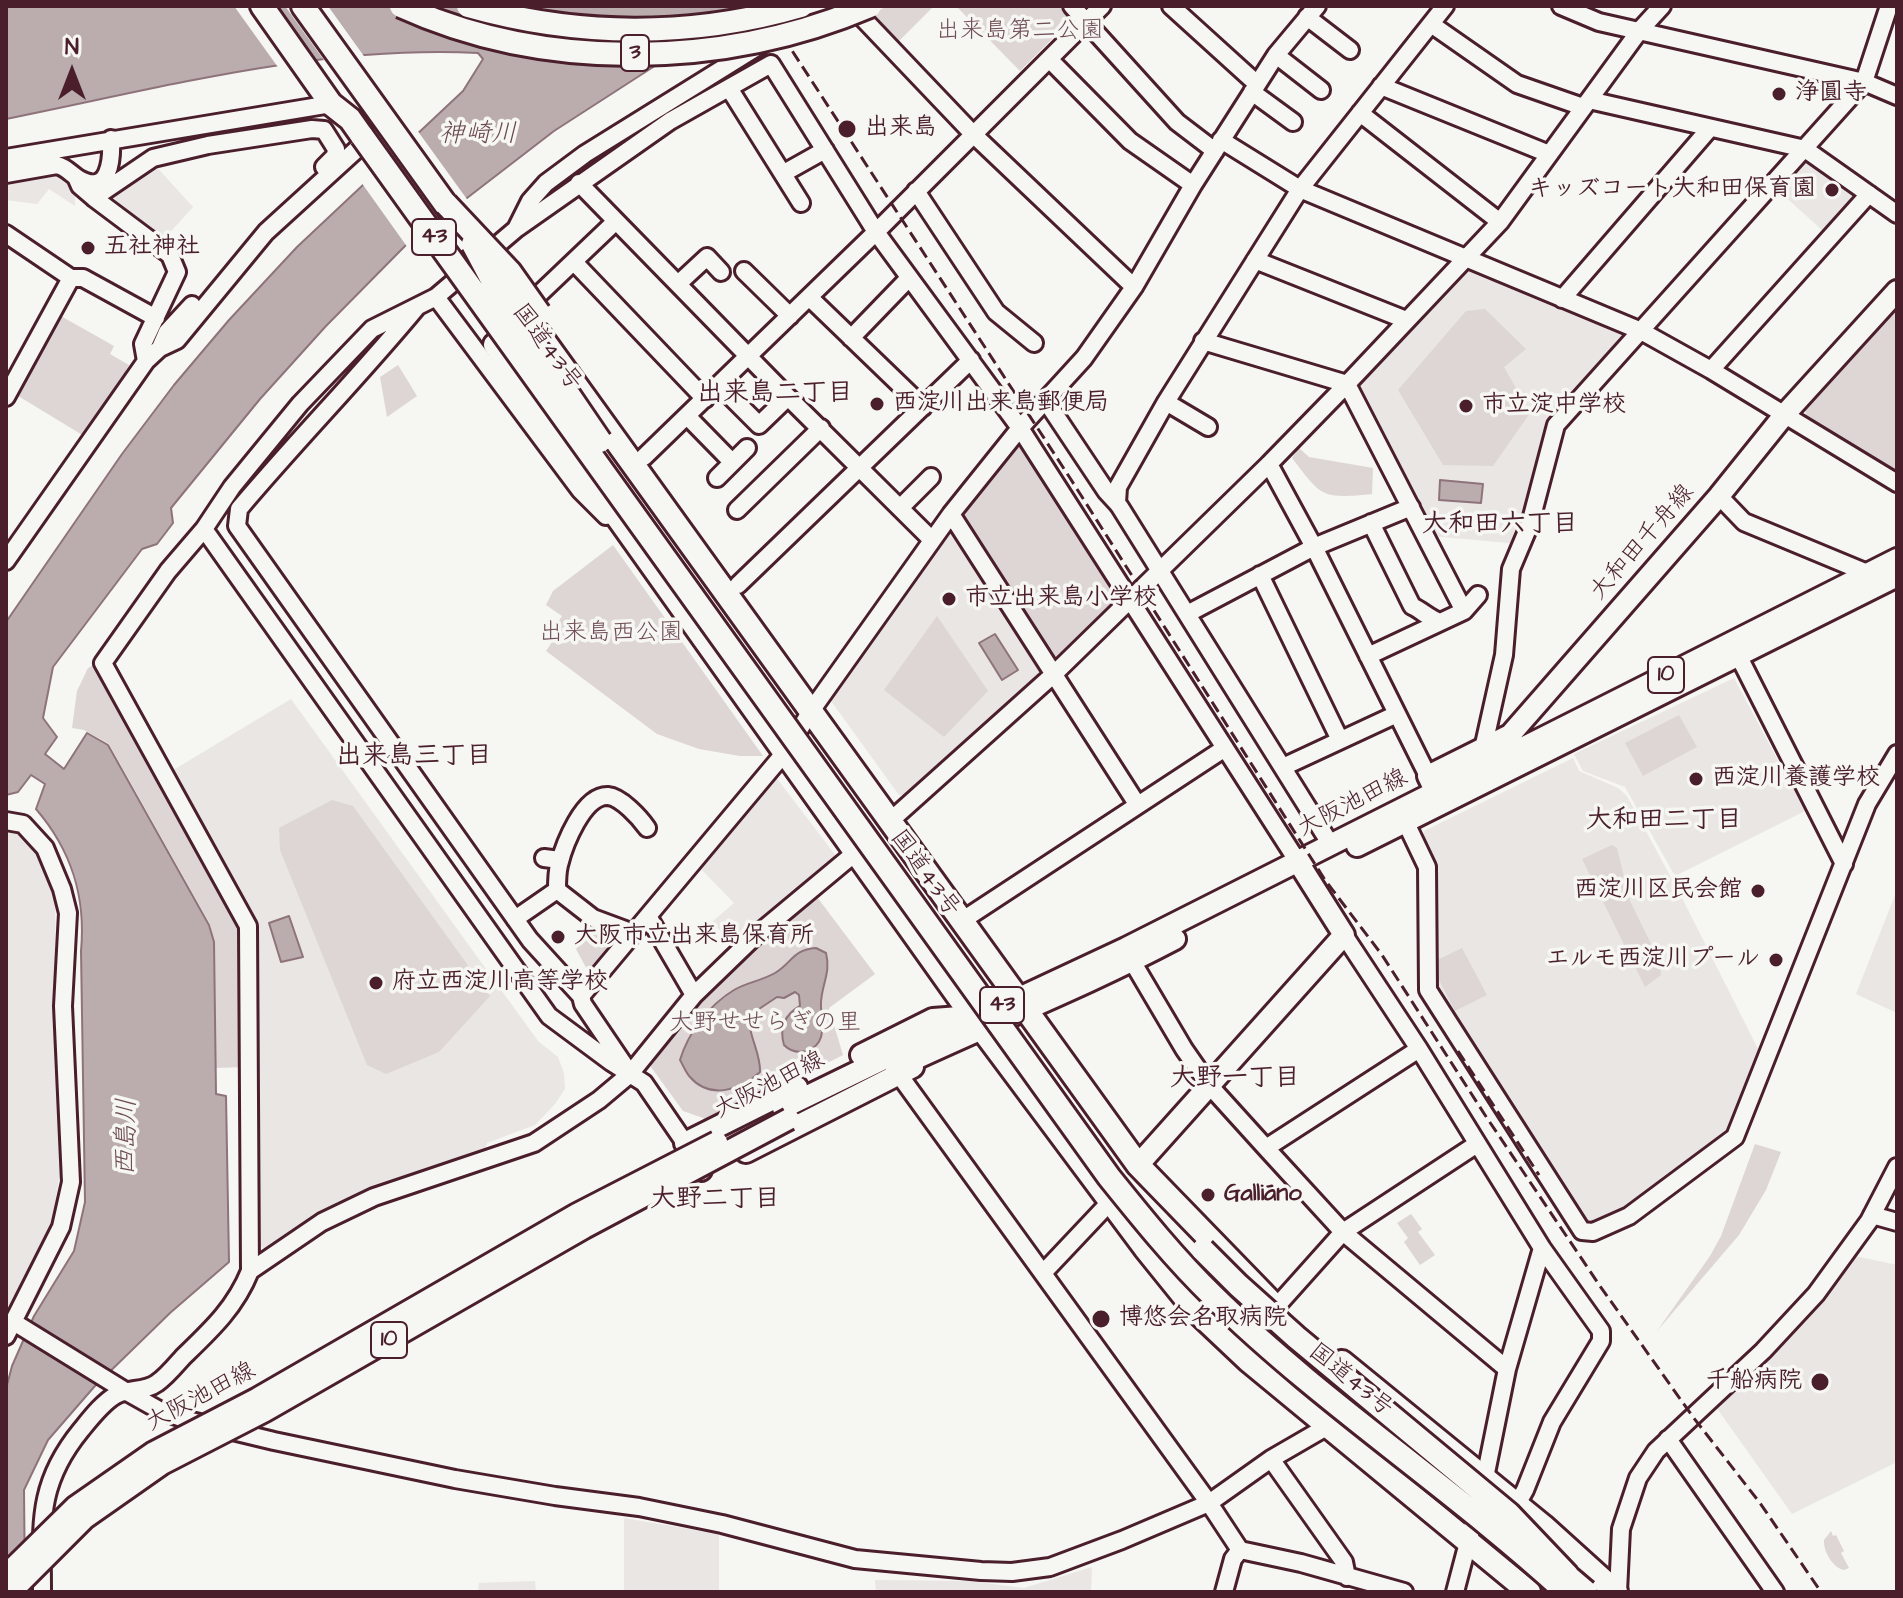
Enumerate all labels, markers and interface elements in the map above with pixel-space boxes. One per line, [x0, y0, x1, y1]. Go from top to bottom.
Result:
park label: 出来島第二公園 [936, 18, 1104, 46]
north arrow [32, 32, 112, 112]
text: N [65, 32, 79, 63]
road number: 3 [621, 35, 649, 71]
place label: 浄圓寺 [1795, 80, 1867, 108]
marker: 浄圓寺 [1770, 85, 1788, 103]
place label: 出来島 [865, 115, 937, 143]
marker: 出来島 [836, 118, 858, 140]
water label: 神崎川 [439, 120, 517, 152]
place label: キッズコート大和田保育園 [1528, 176, 1816, 204]
marker: キッズコート大和田保育園 [1823, 181, 1841, 199]
road number: 43 [412, 219, 456, 255]
place label: 五社神社 [104, 234, 200, 262]
marker: 五社神社 [79, 239, 97, 257]
street label: 国道43号 [505, 299, 587, 397]
district label: 出来島二丁目 [697, 379, 853, 411]
place label: 西淀川出来島郵便局 [893, 390, 1109, 418]
place label: 市立淀中学校 [1482, 392, 1626, 420]
marker: 西淀川出来島郵便局 [868, 395, 886, 413]
marker: 市立淀中学校 [1457, 397, 1475, 415]
street label: 大和田千舟線 [1585, 479, 1701, 607]
district label: 大和田六丁目 [1422, 510, 1578, 542]
place label: 市立出来島小学校 [965, 585, 1157, 613]
marker: 市立出来島小学校 [940, 590, 958, 608]
park label: 出来島西公園 [539, 620, 683, 648]
road number: 10 [1648, 657, 1684, 693]
district label: 出来島三丁目 [336, 742, 492, 774]
street label: 大阪池田線 [1293, 764, 1413, 844]
place label: 西淀川養護学校 [1712, 765, 1880, 793]
marker: 西淀川養護学校 [1687, 770, 1705, 788]
district label: 大和田二丁目 [1586, 806, 1742, 838]
street label: 国道43号 [883, 825, 965, 923]
place label: 西淀川区民会館 [1574, 877, 1742, 905]
marker: 西淀川区民会館 [1749, 882, 1767, 900]
place label: 大阪市立出来島保育所 [574, 923, 814, 951]
marker: 大阪市立出来島保育所 [549, 928, 567, 946]
place label: エルモ西淀川プール [1545, 946, 1760, 974]
marker: エルモ西淀川プール [1767, 951, 1785, 969]
place label: 府立西淀川高等学校 [392, 969, 608, 997]
marker: 府立西淀川高等学校 [367, 974, 385, 992]
road number: 43 [980, 987, 1024, 1023]
park label: 大野せせらぎの里 [669, 1010, 861, 1038]
street label: 大阪池田線 [710, 1046, 830, 1126]
district label: 大野一丁目 [1170, 1064, 1300, 1096]
water label: 西島川 [112, 1098, 144, 1176]
place label: Galliāno [1224, 1181, 1302, 1209]
district label: 大野二丁目 [650, 1185, 780, 1217]
marker: Galliāno [1199, 1186, 1217, 1204]
place label: 博悠会名取病院 [1119, 1305, 1287, 1333]
marker: 博悠会名取病院 [1090, 1308, 1112, 1330]
road number: 10 [371, 1322, 407, 1358]
street label: 国道43号 [1302, 1338, 1398, 1424]
street label: 大阪池田線 [141, 1357, 261, 1439]
place label: 千船病院 [1706, 1368, 1802, 1396]
marker: 千船病院 [1809, 1371, 1831, 1393]

